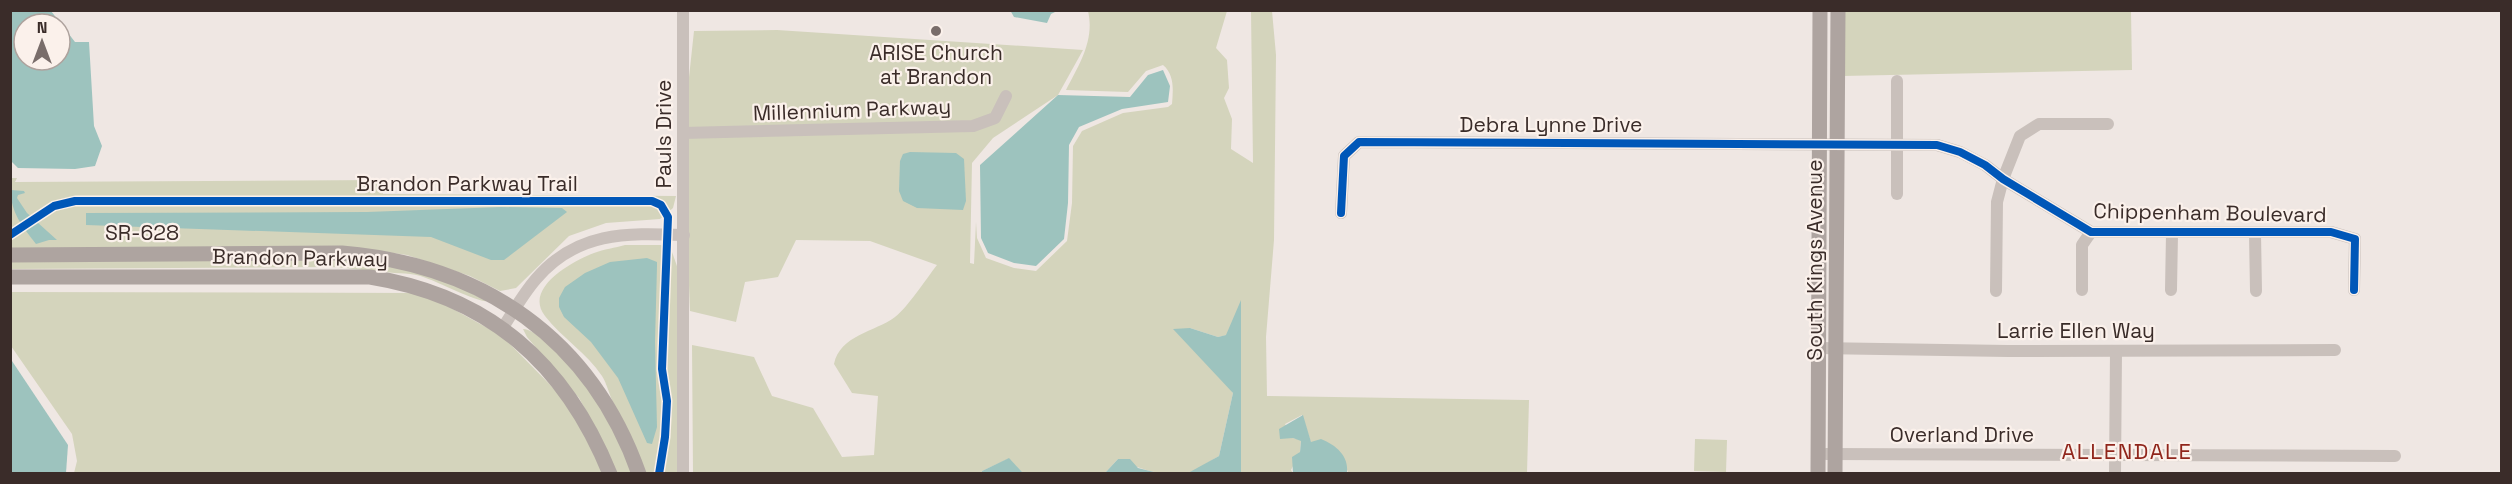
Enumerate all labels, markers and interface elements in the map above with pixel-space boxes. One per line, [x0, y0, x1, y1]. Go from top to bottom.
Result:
north arrow [12, 12, 72, 72]
text: N [37, 17, 47, 38]
marker: ARISE Church at Brandon [929, 24, 943, 38]
place label: ARISE Church at Brandon [869, 39, 1003, 90]
street label: Pauls Drive [650, 80, 677, 188]
street label: Millennium Parkway [752, 93, 952, 126]
street label: Debra Lynne Drive [1459, 111, 1643, 138]
street label: South Kings Avenue [1801, 159, 1828, 361]
street label: Brandon Parkway Trail [356, 170, 578, 197]
street label: Chippenham Boulevard [2093, 197, 2327, 228]
street label: SR-628 [105, 219, 179, 246]
street label: Brandon Parkway [212, 242, 388, 273]
street label: Larrie Ellen Way [1997, 317, 2155, 344]
street label: Overland Drive [1890, 421, 2034, 448]
district label: ALLENDALE [2061, 437, 2193, 465]

